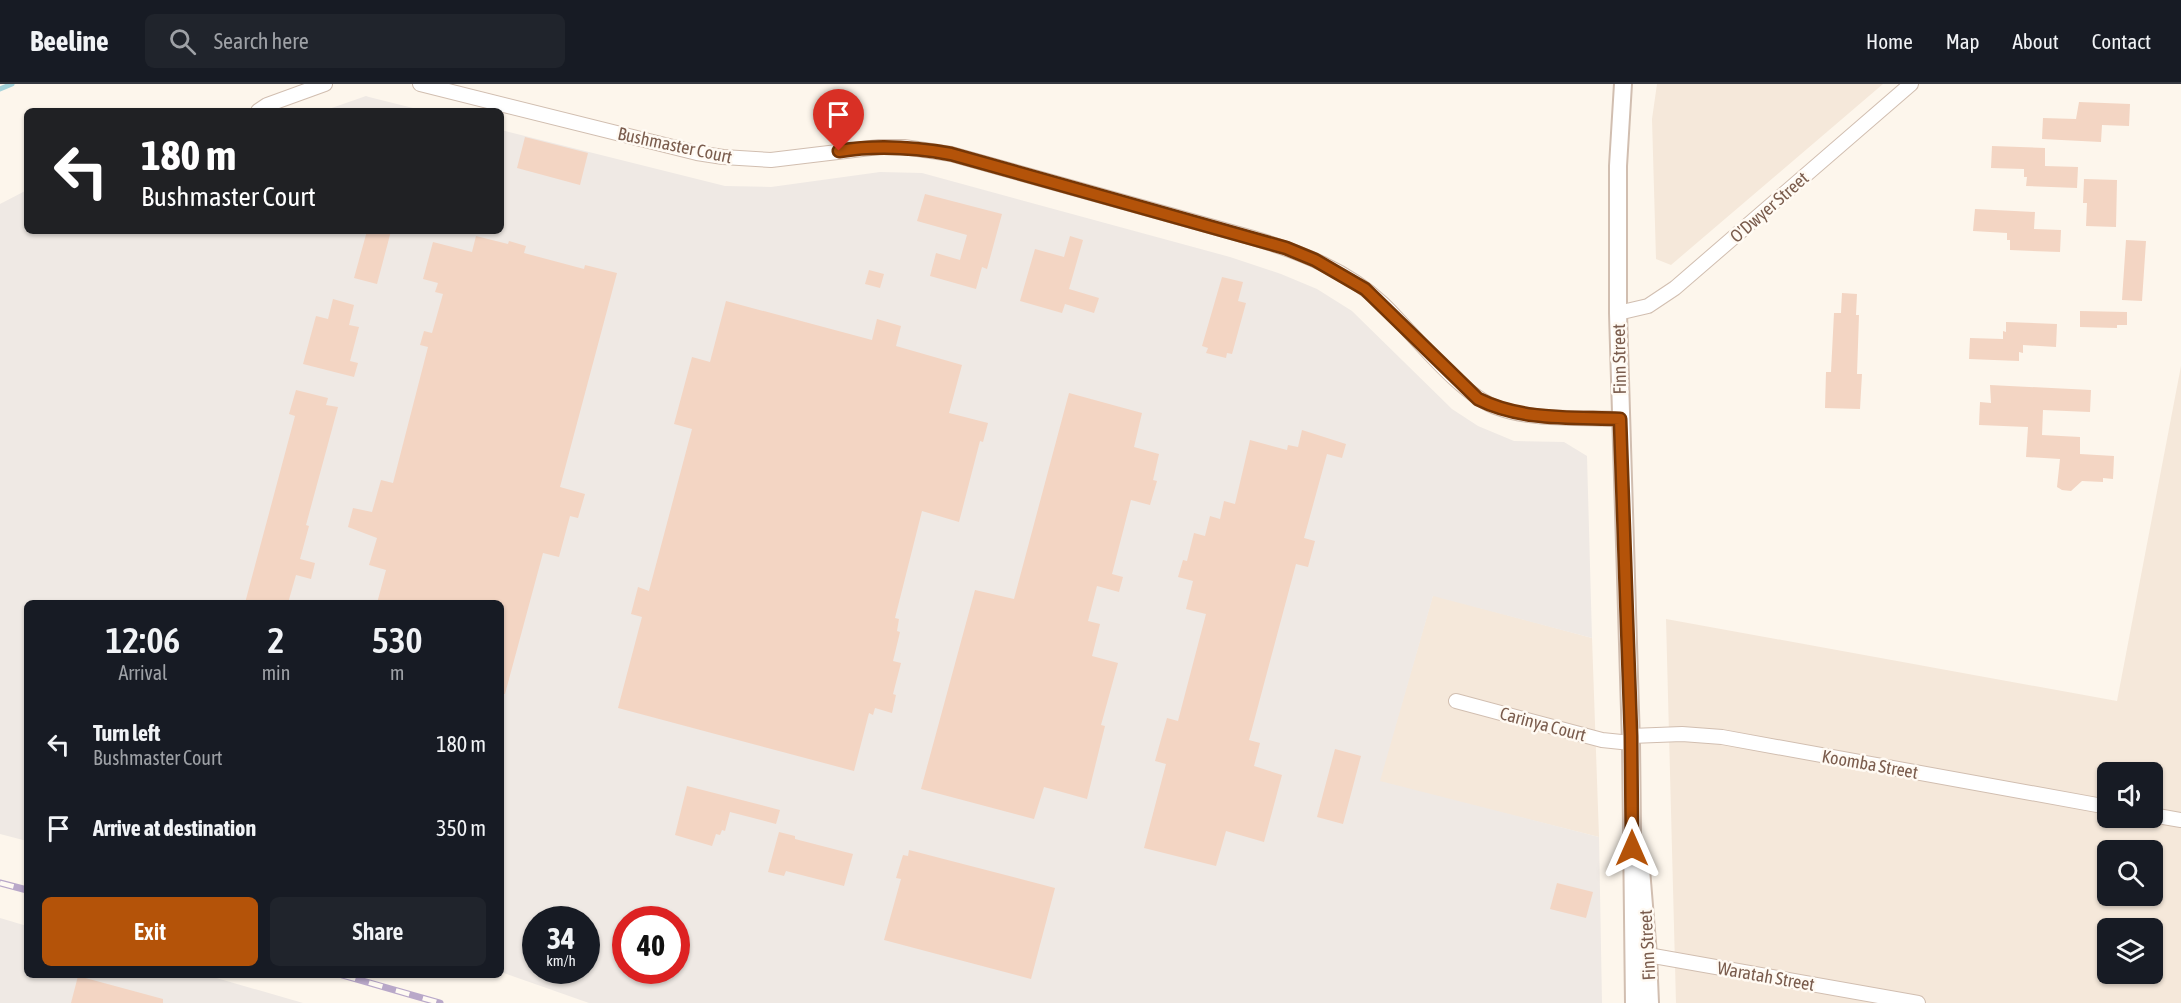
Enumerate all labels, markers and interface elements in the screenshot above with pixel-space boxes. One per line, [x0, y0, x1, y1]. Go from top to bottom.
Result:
search box [145, 14, 565, 68]
text: Beeline [30, 25, 109, 57]
icon: search [166, 25, 199, 58]
text: Search here [214, 28, 309, 54]
text: Home [1866, 29, 1913, 53]
text: Map [1946, 29, 1980, 53]
text: About [2013, 29, 2059, 53]
text: Contact [2092, 29, 2151, 53]
pin [813, 89, 864, 151]
icon: arrive [822, 98, 855, 131]
street label: Bushmaster Court [616, 123, 734, 167]
text: 180 m [141, 131, 236, 179]
icon: left [42, 132, 120, 210]
street label: O'Dwyer Street [1726, 167, 1812, 247]
text: Bushmaster Court [141, 181, 316, 212]
street label: Finn Street [1608, 323, 1630, 395]
text: 12:06 [105, 619, 180, 661]
text: 2 [268, 619, 284, 661]
text: 530 [372, 619, 423, 661]
text: Arrival [118, 661, 167, 684]
text: min [262, 661, 290, 684]
text: m [390, 661, 404, 684]
street label: Carinya Court [1498, 702, 1588, 746]
text: Turn left [93, 720, 160, 746]
icon: left [42, 728, 75, 761]
text: 180 m [436, 731, 486, 757]
street label: Koomba Street [1820, 745, 1920, 783]
text: Bushmaster Court [93, 746, 222, 769]
map controls [2097, 762, 2163, 984]
button: sound [2097, 762, 2163, 828]
icon: arrive [42, 812, 75, 845]
text: Arrive at destination [93, 815, 256, 841]
text: 350 m [436, 815, 486, 841]
position arrow [1600, 816, 1664, 880]
button: search [2097, 840, 2163, 906]
button: Exit [42, 897, 258, 966]
button: Share [270, 897, 486, 966]
speed limit sign: 40 [612, 906, 690, 984]
street label: Finn Street [1635, 909, 1659, 981]
button: layers [2097, 918, 2163, 984]
text: 34 [547, 921, 575, 955]
text: km/h [546, 952, 576, 969]
street label: Waratah Street [1716, 957, 1816, 995]

